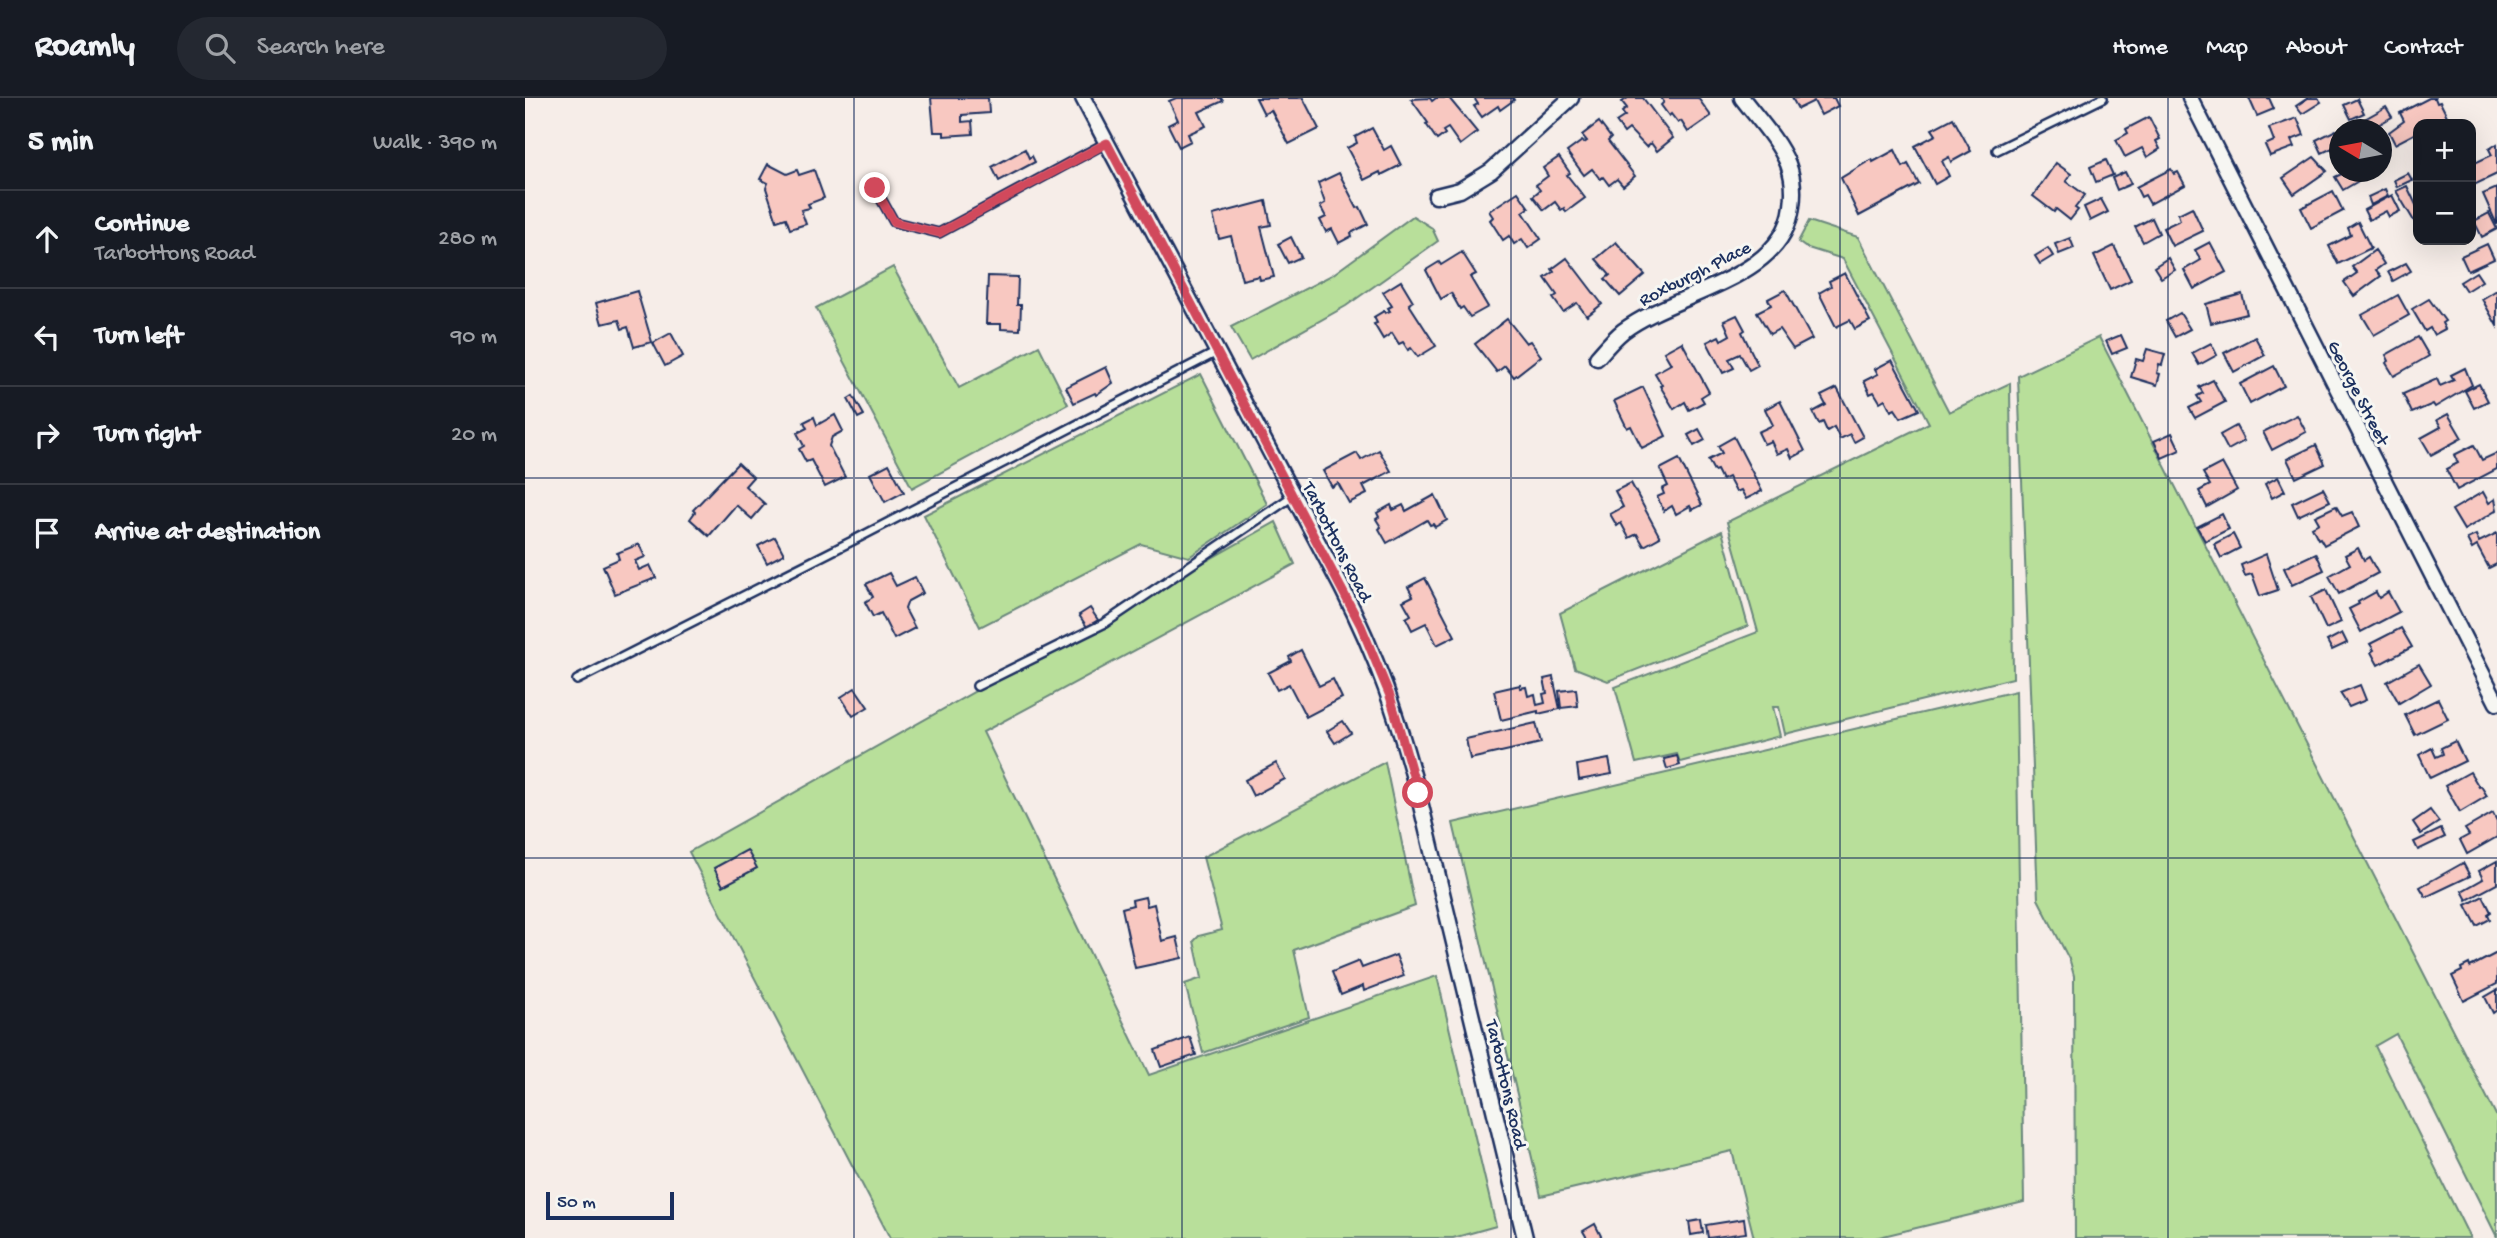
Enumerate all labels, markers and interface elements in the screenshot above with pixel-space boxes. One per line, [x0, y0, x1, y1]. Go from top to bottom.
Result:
search box [177, 17, 667, 80]
text: Roamly [35, 29, 135, 67]
icon: search [201, 29, 239, 67]
text: Search here [257, 33, 385, 64]
text: Home [2112, 34, 2168, 63]
text: Map [2206, 34, 2248, 63]
text: About [2286, 34, 2346, 63]
text: Contact [2384, 34, 2462, 63]
north arrow [2329, 119, 2392, 182]
map controls [2413, 119, 2476, 245]
button: + [2413, 119, 2476, 182]
text: 5 min [28, 126, 93, 161]
text: Walk · 390 m [373, 130, 497, 157]
route end [859, 172, 890, 203]
button: − [2413, 182, 2476, 245]
text: Continue [95, 210, 189, 241]
icon: ahead [28, 220, 66, 258]
text: 280 m [438, 226, 497, 253]
street label: Roxburgh Place [1636, 237, 1756, 313]
text: Tarbottons Road [95, 241, 255, 268]
icon: left [28, 318, 66, 356]
text: Turn left [95, 322, 183, 353]
text: 90 m [451, 324, 497, 351]
street label: George Street [2321, 338, 2394, 452]
icon: right [28, 416, 66, 454]
text: Turn right [95, 420, 199, 451]
text: 20 m [451, 422, 497, 449]
street label: Tarbottons Road [1295, 478, 1377, 608]
icon: arrive [28, 514, 66, 552]
text: Arrive at destination [95, 518, 320, 549]
route start [1402, 777, 1433, 808]
street label: Tarbottons Road [1478, 1017, 1531, 1153]
scale bar [546, 1189, 674, 1221]
text: 50 m [557, 1192, 596, 1215]

